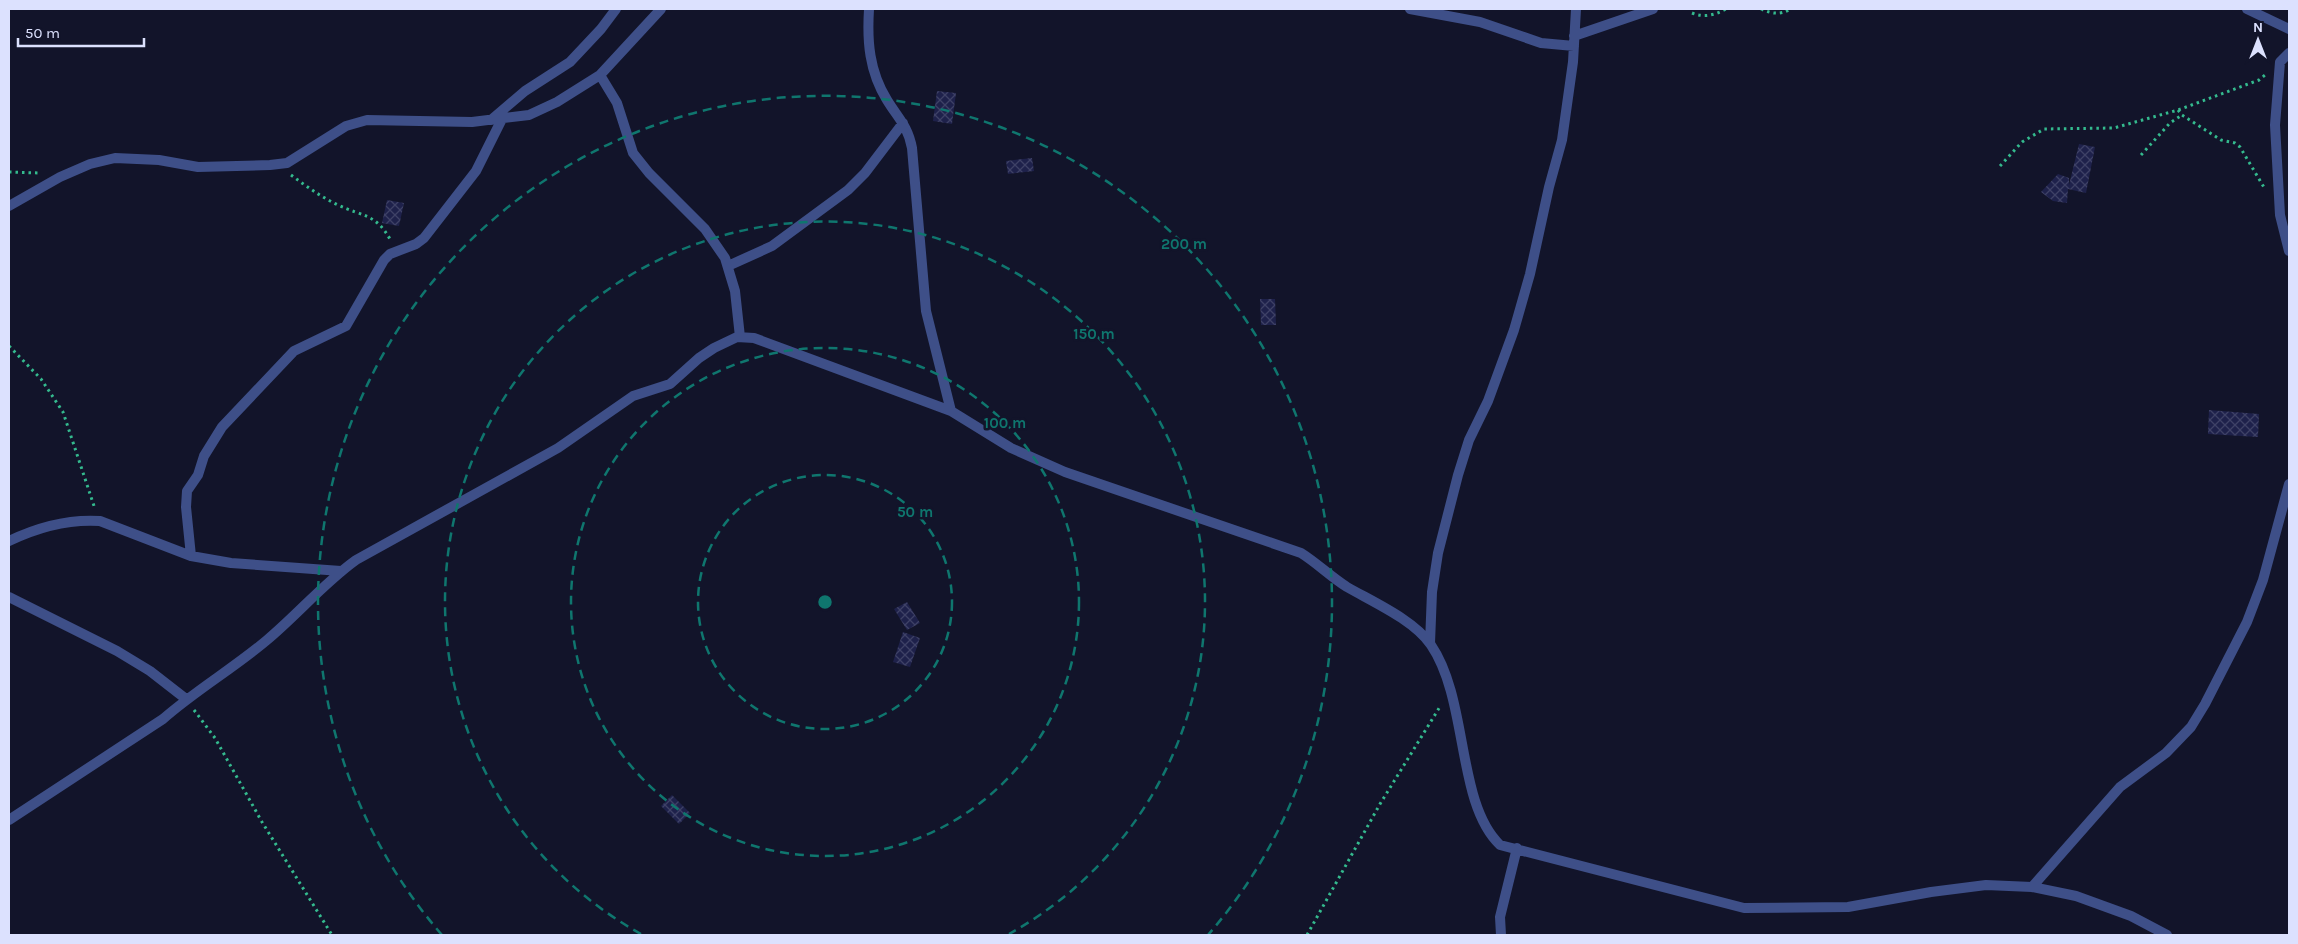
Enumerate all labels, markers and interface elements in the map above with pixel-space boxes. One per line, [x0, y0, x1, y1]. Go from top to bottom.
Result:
scale bar [18, 15, 144, 47]
north arrow [2233, 15, 2283, 65]
text: N [2253, 19, 2263, 36]
text: 50 m [25, 24, 60, 42]
text: 200 m [1161, 235, 1207, 253]
text: 150 m [1073, 325, 1115, 343]
text: 100 m [984, 414, 1026, 432]
text: 50 m [897, 503, 933, 521]
centre of rings [816, 593, 834, 611]

